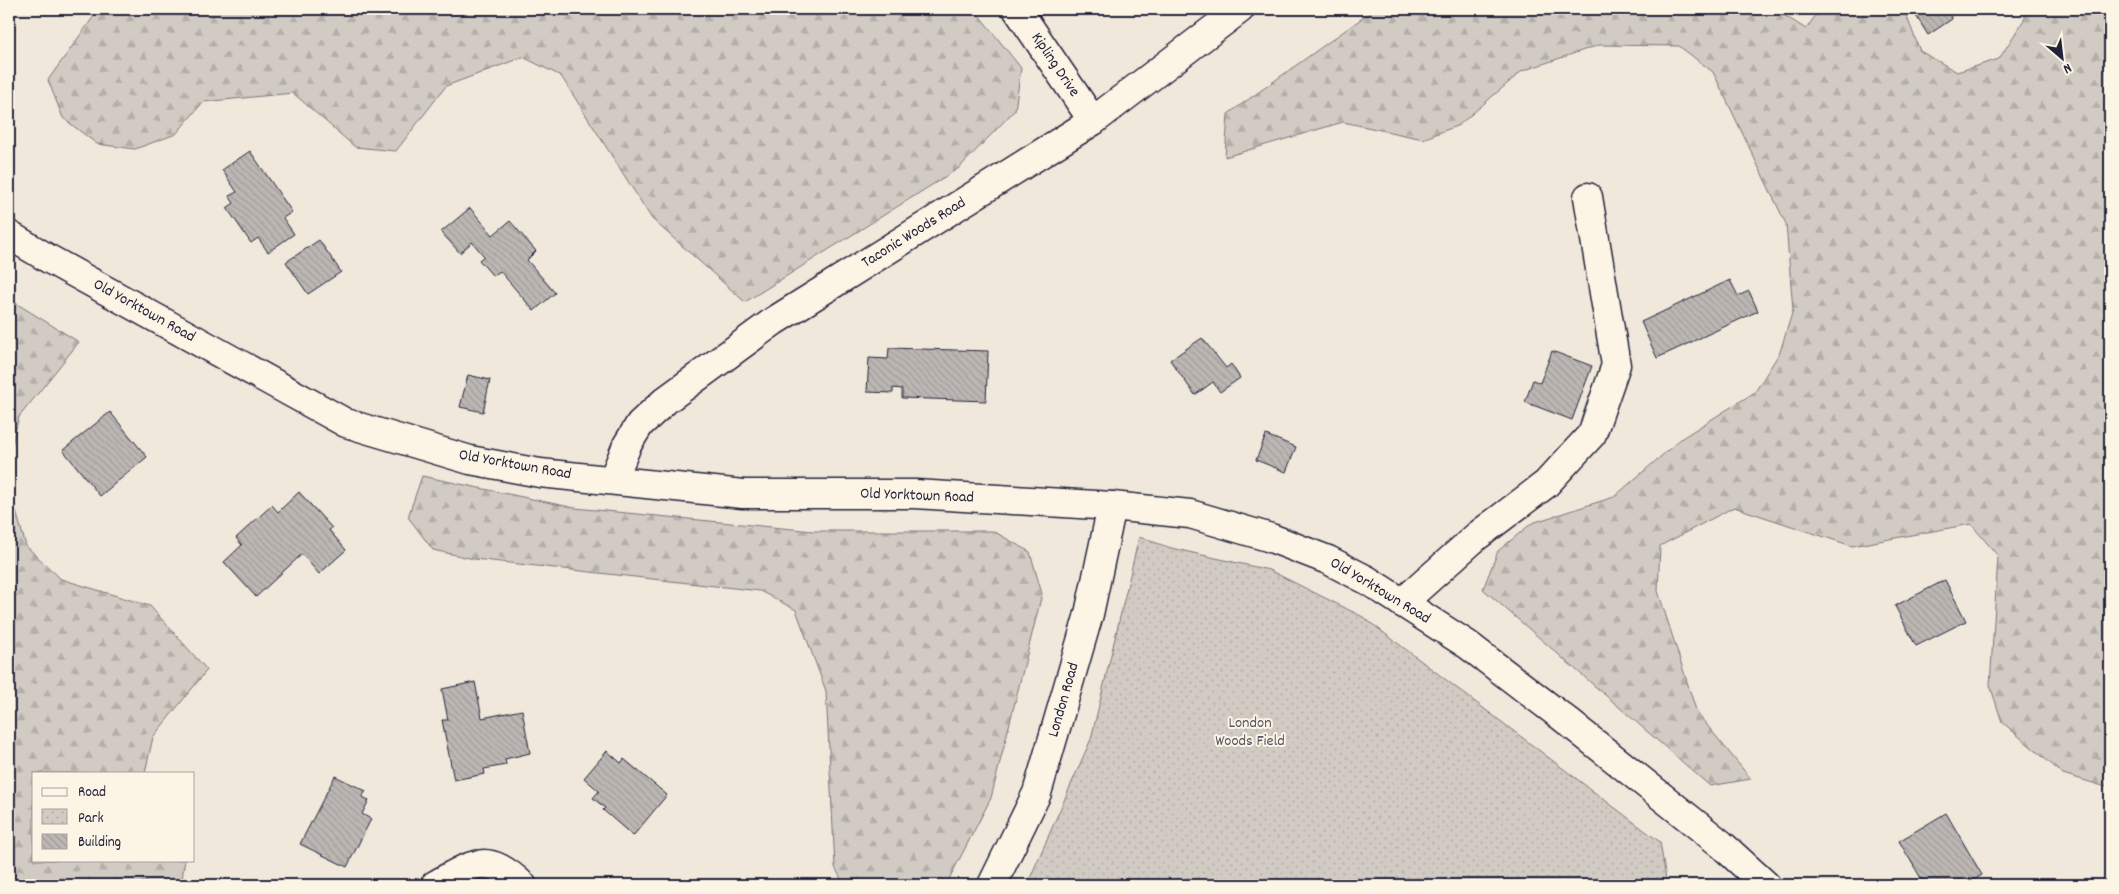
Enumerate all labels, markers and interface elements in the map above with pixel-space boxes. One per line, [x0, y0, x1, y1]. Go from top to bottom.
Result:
street label: Kipling Drive [1025, 28, 1085, 102]
north arrow [2036, 32, 2086, 82]
text: N [2059, 57, 2075, 78]
street label: Taconic Woods Road [857, 192, 971, 274]
street label: Old Yorktown Road [89, 273, 199, 349]
street label: Old Yorktown Road [457, 444, 573, 486]
street label: Old Yorktown Road [860, 483, 974, 509]
street label: Old Yorktown Road [1325, 552, 1435, 630]
street label: London Road [1042, 660, 1086, 740]
park label: London Woods Field [1215, 712, 1285, 753]
legend [32, 772, 195, 862]
text: Road [78, 782, 106, 804]
text: Park [78, 808, 104, 830]
text: Building [78, 832, 121, 854]

